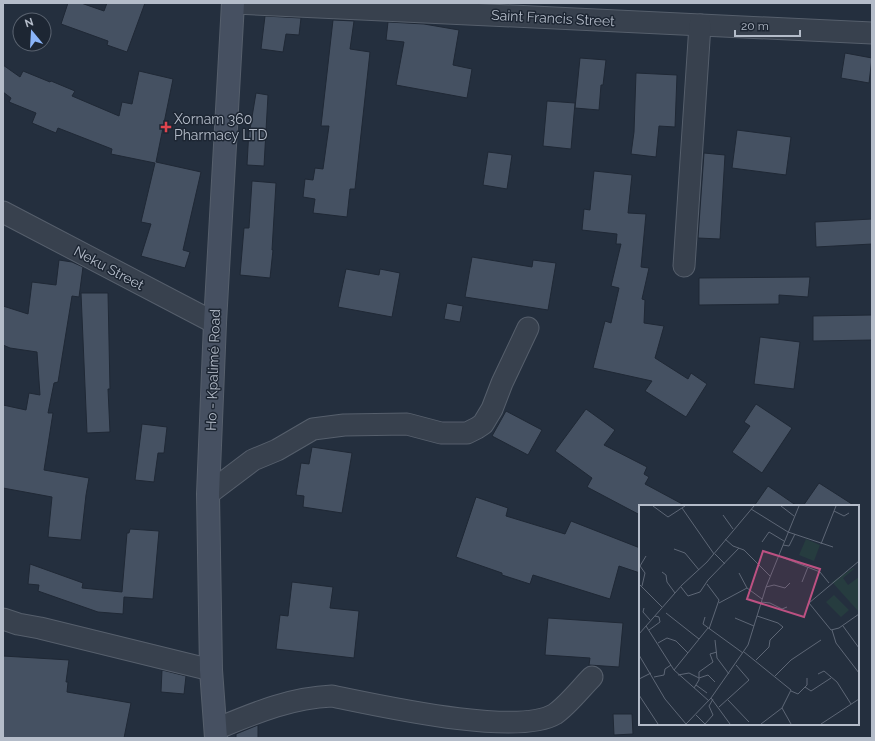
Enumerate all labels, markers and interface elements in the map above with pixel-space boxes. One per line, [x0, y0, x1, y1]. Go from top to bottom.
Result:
street label: Saint Francis Street [491, 7, 616, 29]
north arrow [12, 12, 52, 52]
scale bar [735, 12, 800, 38]
text: N [23, 15, 35, 30]
text: 20 m [741, 19, 769, 33]
place label: Xornam 360 Pharmacy LTD [174, 111, 267, 143]
marker: Xornam 360 Pharmacy LTD [161, 122, 171, 132]
street label: Neku Street [71, 243, 147, 293]
street label: Ho - Kpalimé Road [203, 309, 223, 431]
inset map [639, 505, 859, 725]

